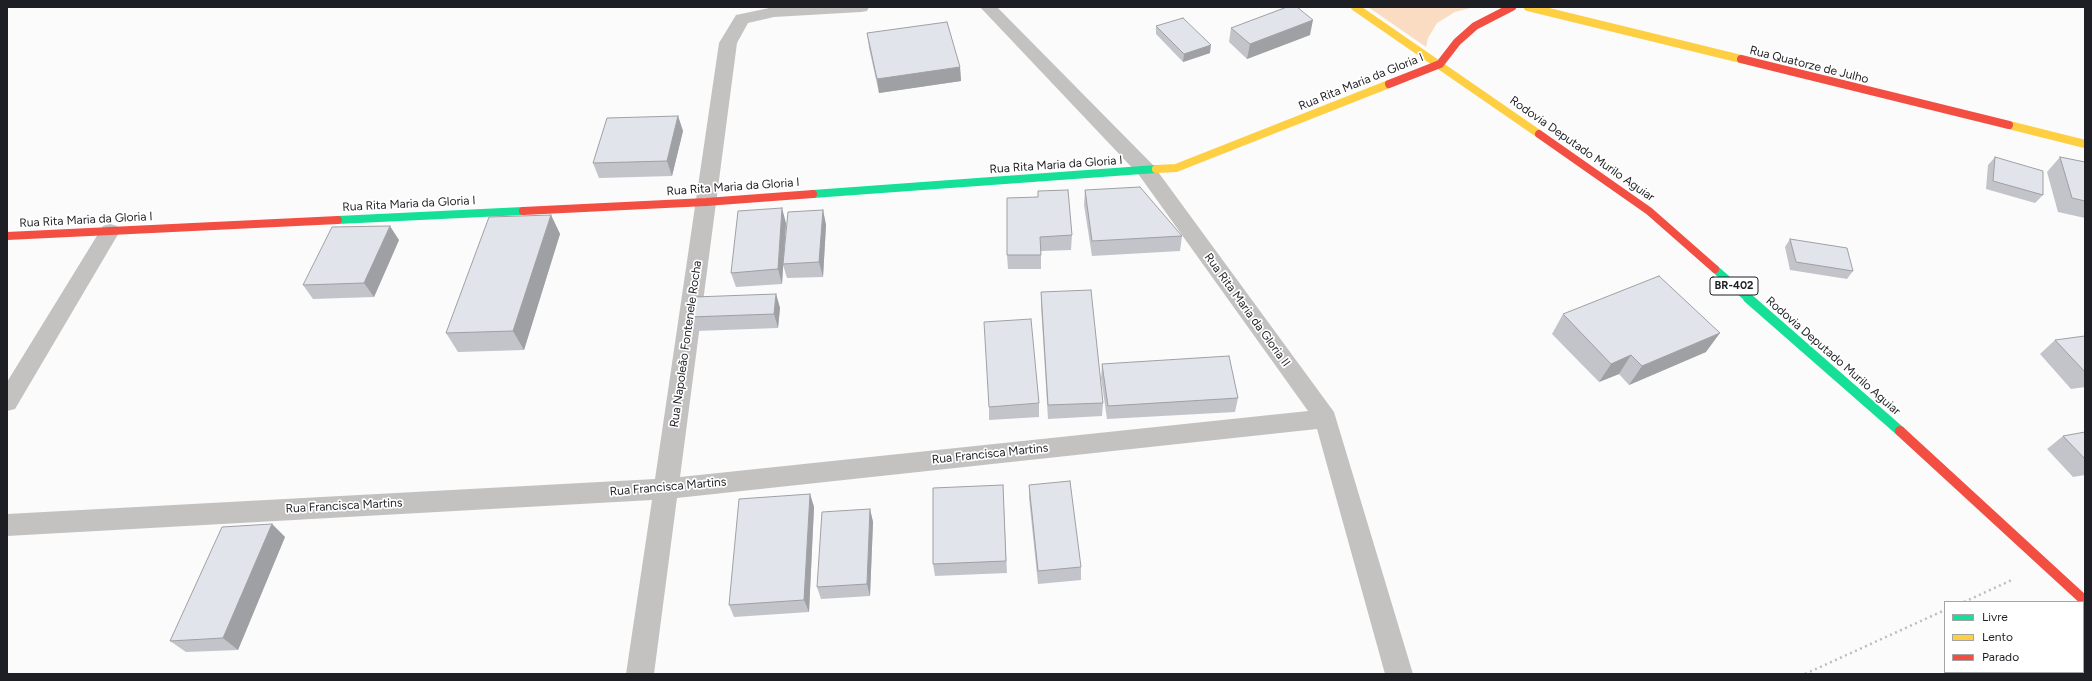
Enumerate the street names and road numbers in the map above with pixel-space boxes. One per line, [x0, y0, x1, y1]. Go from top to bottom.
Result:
street label: Rua Quatorze de Julho [1748, 43, 1870, 87]
street label: Rua Rita Maria da Gloria I [1296, 50, 1426, 114]
street label: Rodovia Deputado Murilo Aguiar [1507, 93, 1657, 205]
street label: Rua Rita Maria da Gloria I [989, 153, 1123, 177]
street label: Rua Rita Maria da Gloria I [666, 175, 800, 199]
street label: Rua Rita Maria da Gloria I [342, 193, 476, 215]
street label: Rua Rita Maria da Gloria I [19, 209, 153, 231]
street label: Rua Rita Maria da Gloria II [1201, 250, 1293, 370]
street label: Rua Napoleão Fontenele Rocha [667, 260, 705, 428]
road number: BR-402 [1710, 277, 1758, 295]
street label: Rodovia Deputado Murilo Aguiar [1763, 294, 1903, 418]
street label: Rua Francisca Martins [931, 441, 1049, 467]
street label: Rua Francisca Martins [609, 475, 727, 499]
street label: Rua Francisca Martins [285, 496, 403, 516]

